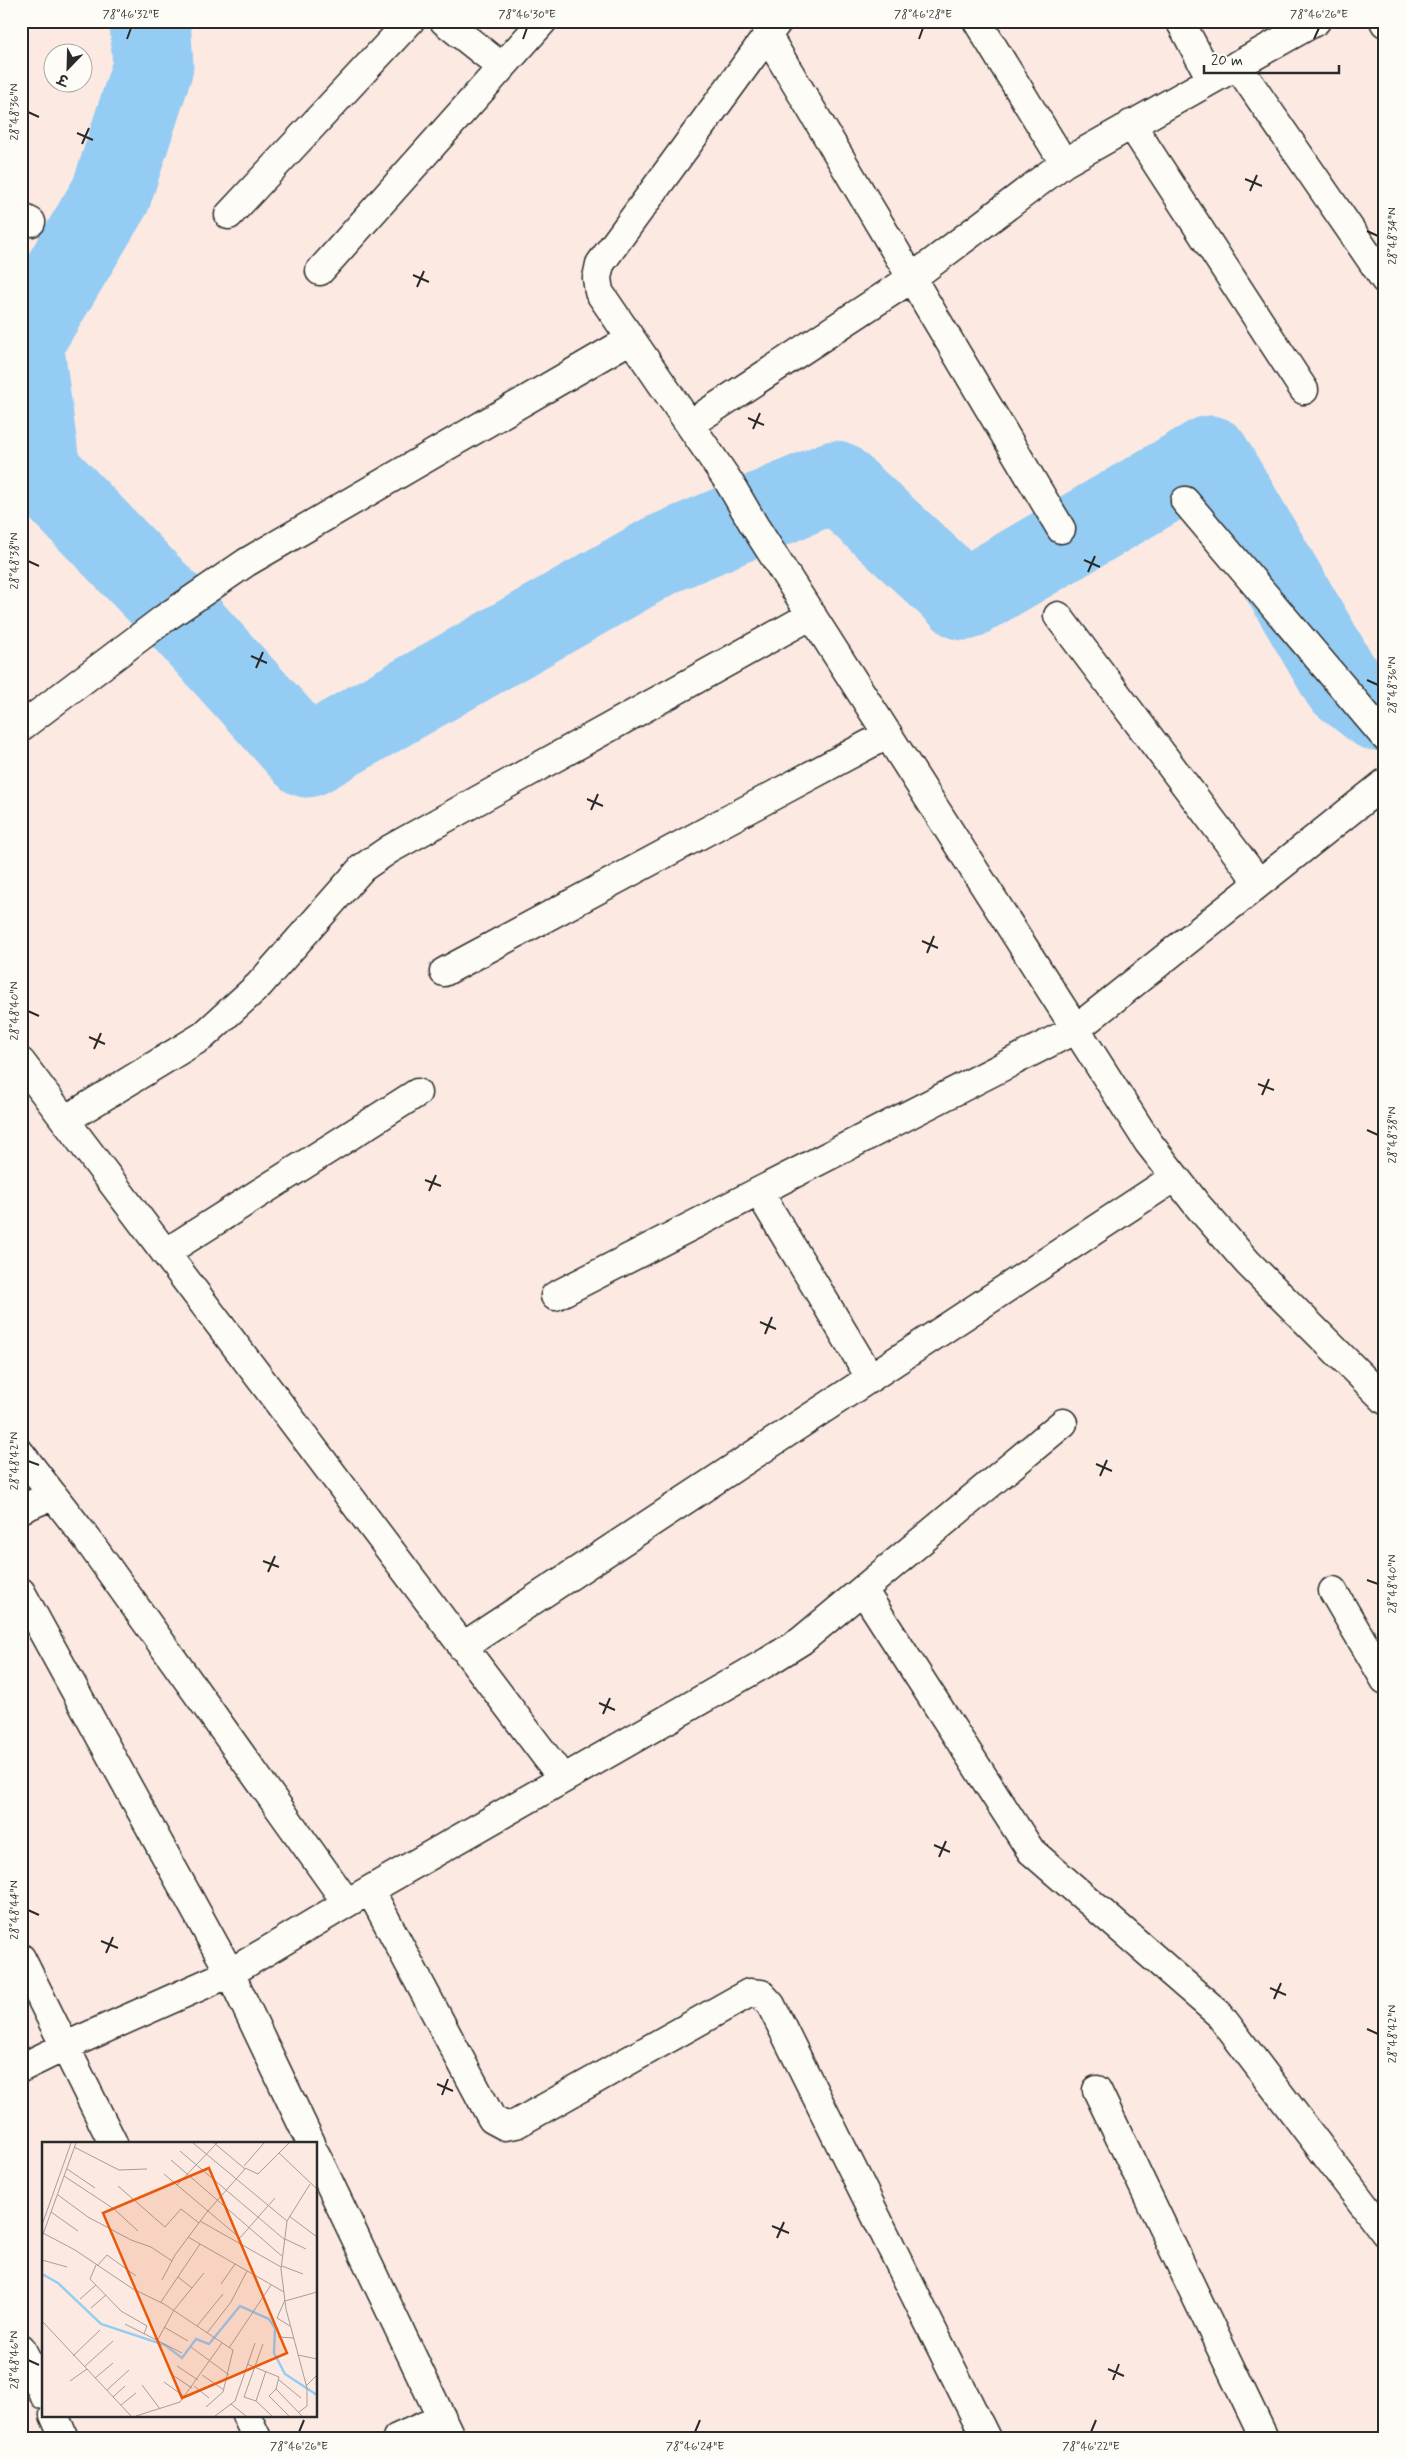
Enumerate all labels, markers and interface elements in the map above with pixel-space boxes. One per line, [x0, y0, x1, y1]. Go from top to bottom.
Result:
text: 78°46'32"E [102, 7, 160, 23]
text: 78°46'30"E [498, 7, 556, 23]
text: 78°46'28"E [894, 7, 952, 23]
text: 78°46'26"E [1290, 7, 1348, 23]
north arrow [42, 42, 92, 92]
scale bar [1204, 42, 1338, 74]
text: 20 m [1211, 51, 1243, 71]
text: उ [54, 68, 73, 90]
text: 28°48'36"N [7, 83, 23, 141]
text: 28°48'34"N [1385, 207, 1401, 265]
text: 28°48'38"N [7, 533, 23, 589]
text: 28°48'36"N [1385, 656, 1401, 714]
text: 28°48'40"N [7, 982, 23, 1040]
text: 28°48'38"N [1385, 1107, 1401, 1163]
text: 28°48'42"N [7, 1432, 23, 1490]
text: 28°48'40"N [1385, 1555, 1401, 1613]
text: 28°48'44"N [7, 1880, 23, 1940]
text: 28°48'42"N [1385, 2005, 1401, 2063]
inset map [42, 2142, 318, 2416]
text: 28°48'46"N [7, 2331, 23, 2389]
text: 78°46'26"E [270, 2439, 328, 2455]
text: 78°46'24"E [666, 2439, 724, 2455]
text: 78°46'22"E [1062, 2439, 1120, 2455]

